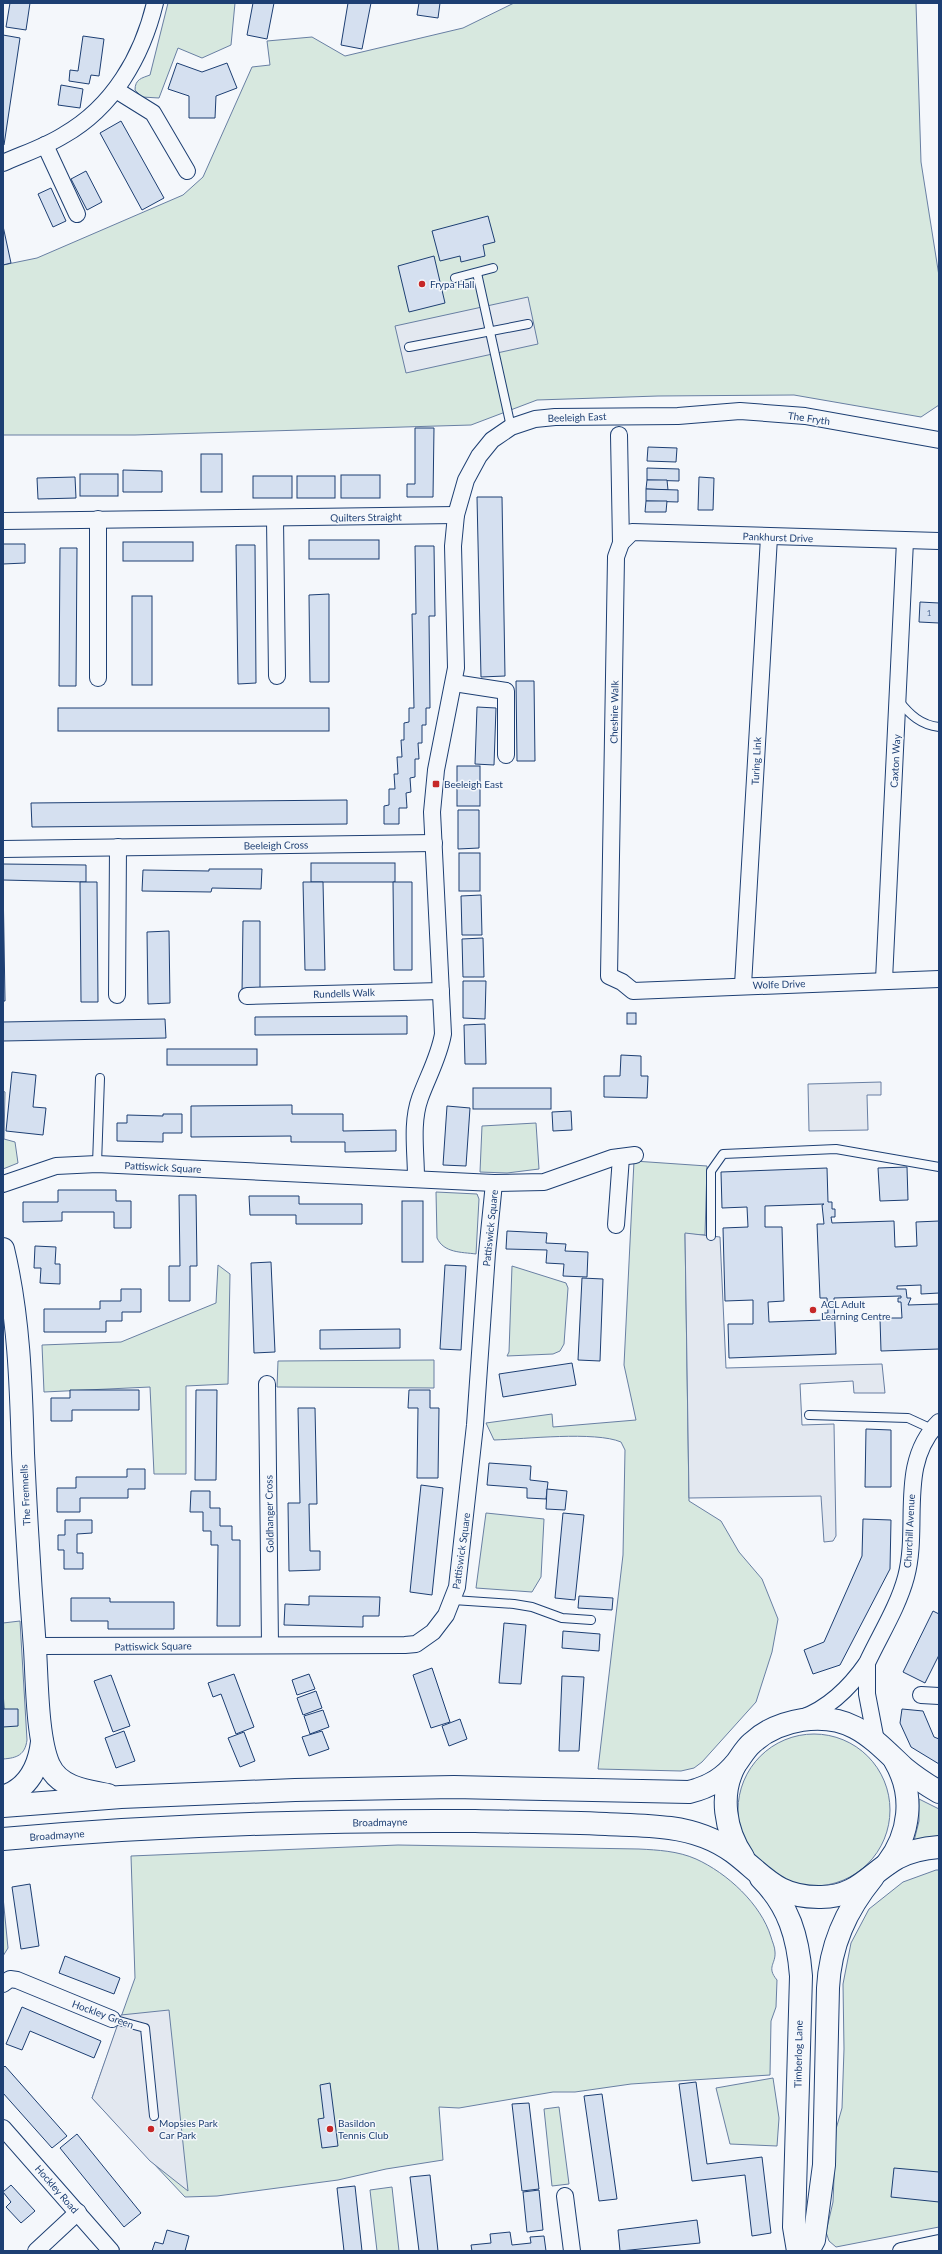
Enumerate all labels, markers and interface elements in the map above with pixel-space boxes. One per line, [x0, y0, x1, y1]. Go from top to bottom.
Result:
place label: Frypa Hall [430, 278, 474, 290]
marker: Frypa Hall [417, 279, 427, 289]
street label: The Fryth [787, 409, 831, 427]
street label: Beeleigh East [547, 410, 607, 424]
street label: Quilters Straight [330, 510, 402, 524]
street label: Pankhurst Drive [743, 530, 813, 544]
house number: 1 [927, 608, 932, 618]
street label: Cheshire Walk [607, 679, 621, 744]
street label: Caxton Way [888, 733, 902, 788]
street label: Turing Link [749, 736, 763, 785]
place label: Beeleigh East [444, 778, 503, 790]
marker: Beeleigh East [431, 779, 441, 789]
street label: Beeleigh Cross [244, 838, 308, 852]
street label: Wolfe Drive [752, 977, 806, 991]
street label: Rundells Walk [313, 986, 376, 1000]
street label: Pattiswick Square [124, 1159, 202, 1175]
street label: Pattiswick Square [480, 1189, 500, 1267]
place label: ACL Adult Learning Centre [821, 1298, 891, 1322]
marker: ACL Adult Learning Centre [808, 1305, 818, 1315]
street label: The Fremnells [17, 1464, 33, 1526]
street label: Goldhanger Cross [262, 1475, 276, 1553]
street label: Churchill Avenue [901, 1494, 917, 1568]
street label: Pattiswick Square [450, 1512, 472, 1590]
street label: Pattiswick Square [114, 1639, 192, 1653]
street label: Broadmayne [352, 1816, 408, 1828]
street label: Broadmayne [29, 1827, 85, 1843]
street label: Hockley Green [71, 1997, 135, 2031]
street label: Timberlog Lane [791, 2020, 805, 2088]
place label: Mopsies Park Car Park [159, 2117, 219, 2141]
place label: Basildon Tennis Club [338, 2117, 389, 2141]
marker: Mopsies Park Car Park [146, 2124, 156, 2134]
marker: Basildon Tennis Club [325, 2124, 335, 2134]
street label: Hockley Road [33, 2162, 81, 2216]

